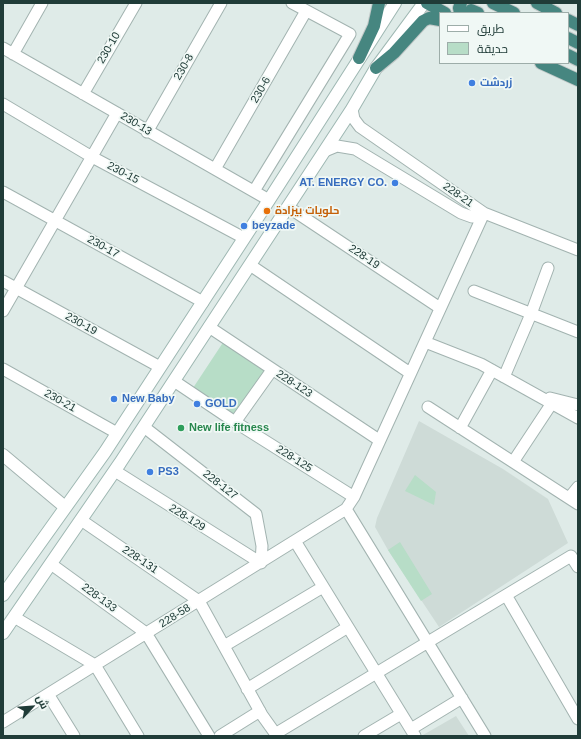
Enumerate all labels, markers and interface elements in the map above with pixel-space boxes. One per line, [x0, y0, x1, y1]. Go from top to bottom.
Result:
legend [439, 12, 569, 64]
text: طريق [477, 22, 504, 36]
street label: 230-10 [95, 30, 123, 66]
text: حديقة [477, 42, 508, 56]
street label: 230-8 [171, 52, 197, 82]
street label: 230-6 [248, 75, 274, 105]
place label: زردشت [480, 76, 512, 90]
marker: زردشت [467, 78, 477, 88]
street label: 230-13 [118, 110, 154, 138]
street label: 230-15 [105, 159, 141, 187]
place label: AT. ENERGY CO. [299, 176, 387, 190]
marker: AT. ENERGY CO. [390, 178, 400, 188]
street label: 228-21 [440, 180, 476, 210]
place label: حلويات بيزادة [275, 204, 339, 218]
marker: حلويات بيزادة [262, 206, 272, 216]
place label: beyzade [252, 219, 295, 233]
marker: beyzade [239, 221, 249, 231]
street label: 230-17 [85, 233, 121, 261]
street label: 228-19 [346, 242, 382, 272]
street label: 230-19 [63, 310, 99, 338]
street label: 228-123 [273, 367, 315, 401]
street label: 230-21 [42, 387, 78, 415]
place label: New Baby [122, 392, 175, 406]
marker: New Baby [109, 394, 119, 404]
place label: GOLD [205, 397, 237, 411]
marker: GOLD [192, 399, 202, 409]
place label: New life fitness [189, 421, 269, 435]
marker: New life fitness [176, 423, 186, 433]
street label: 228-125 [273, 443, 315, 475]
place label: PS3 [158, 465, 179, 479]
marker: PS3 [145, 467, 155, 477]
street label: 228-127 [200, 467, 240, 503]
street label: 228-129 [166, 502, 208, 534]
street label: 228-131 [120, 543, 160, 577]
street label: 228-133 [79, 581, 119, 615]
street label: 228-58 [157, 601, 193, 631]
north arrow [12, 687, 52, 727]
text: ش [34, 693, 51, 711]

